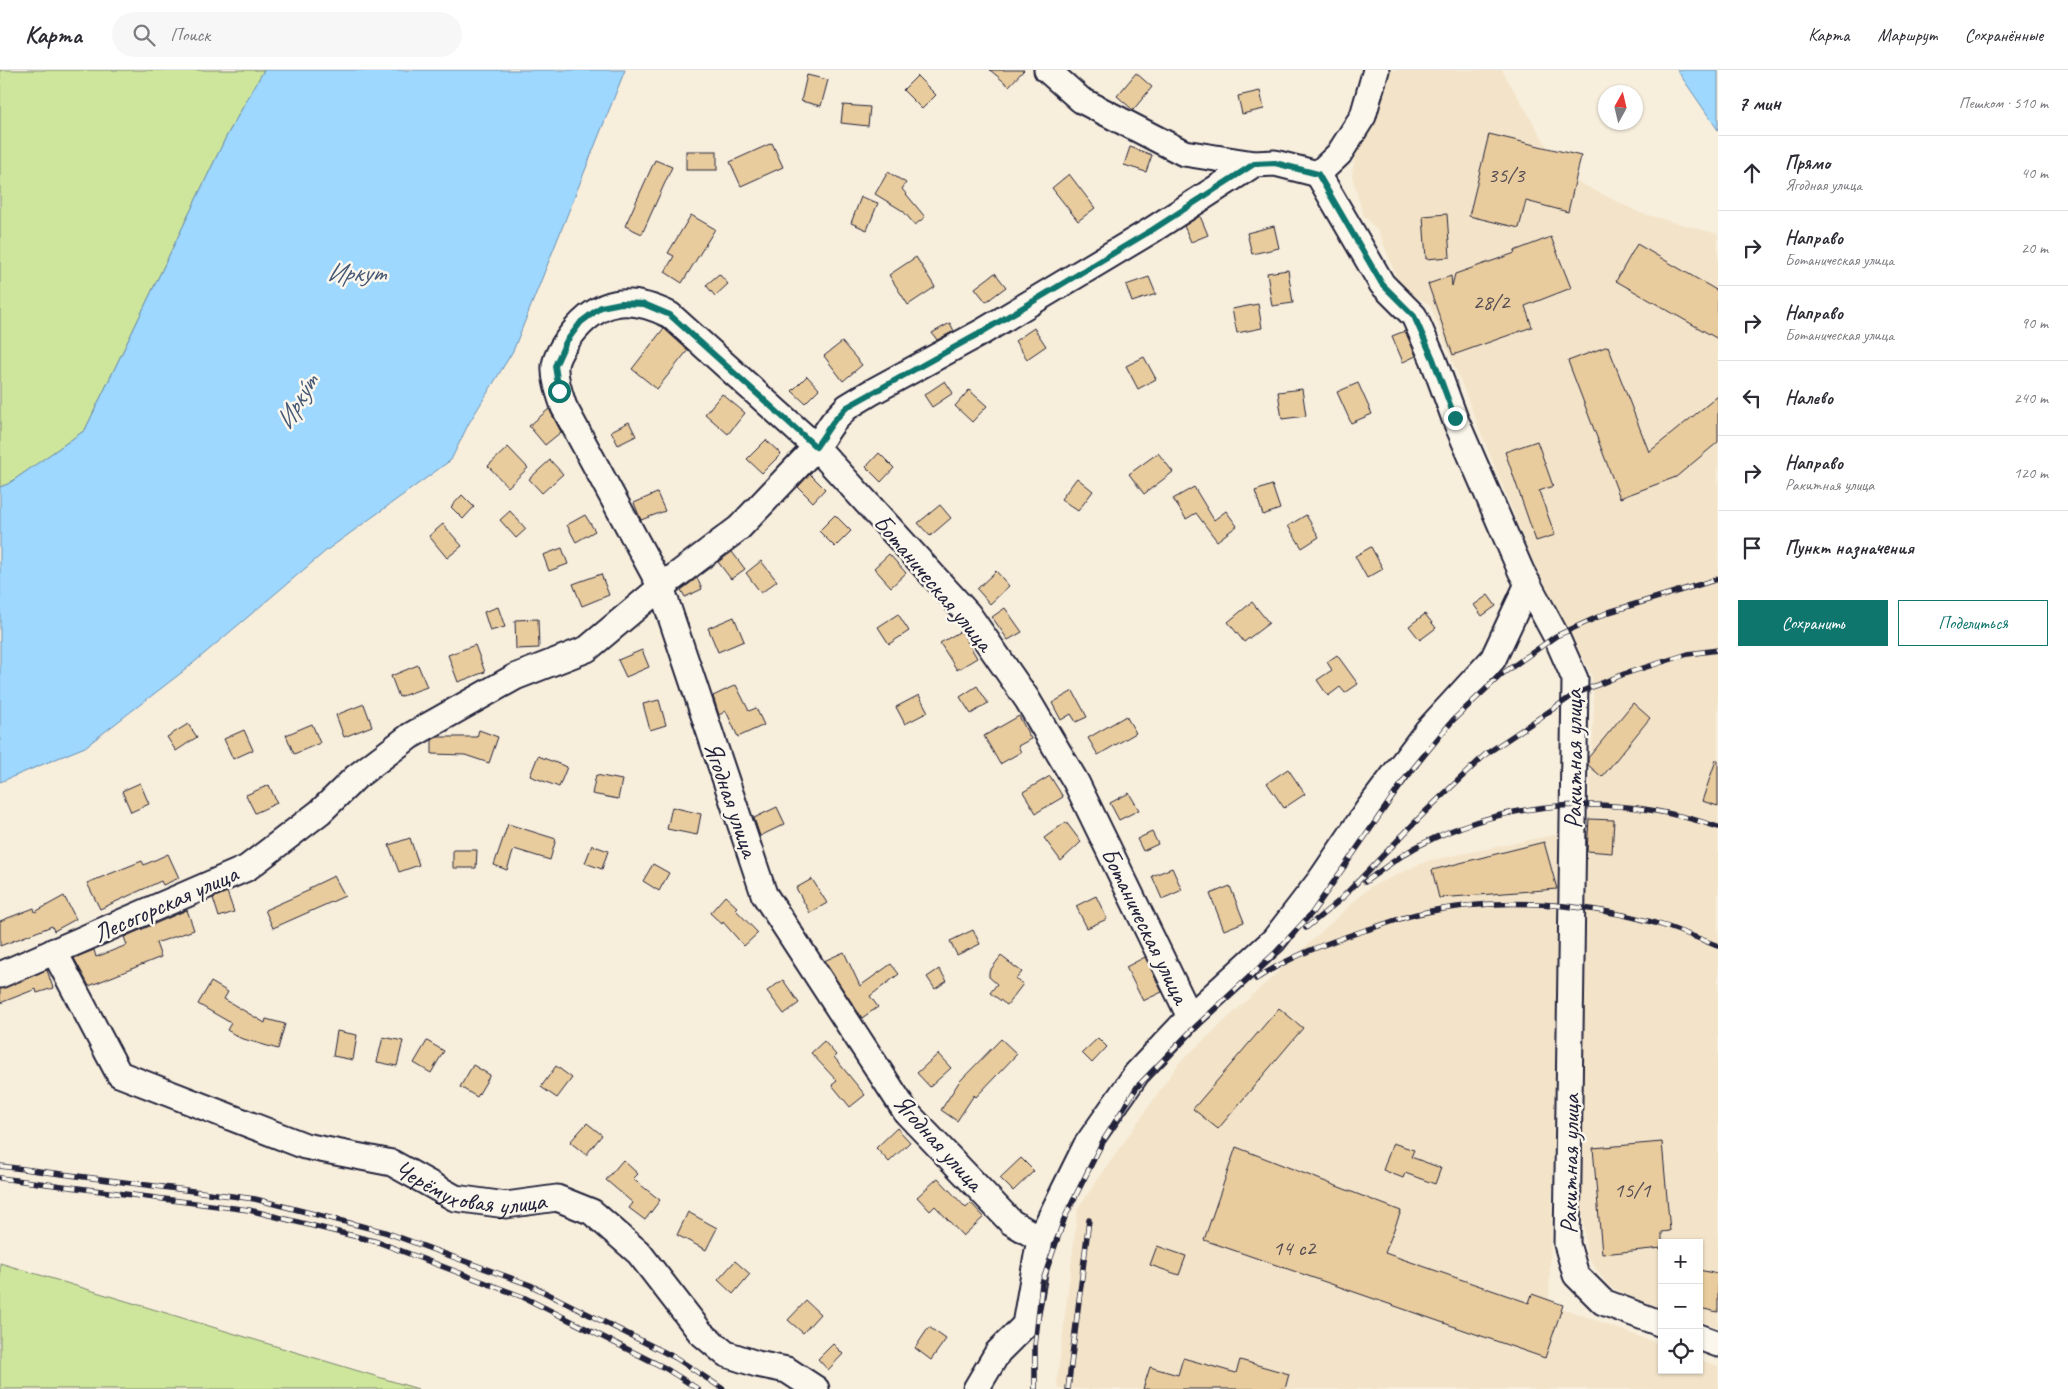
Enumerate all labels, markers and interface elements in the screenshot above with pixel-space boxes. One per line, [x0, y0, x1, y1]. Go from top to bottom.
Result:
search box [112, 12, 462, 57]
text: Карта [25, 20, 82, 50]
icon: search [130, 21, 158, 49]
text: Поиск [170, 23, 210, 47]
text: Карта [1808, 24, 1849, 46]
text: Маршрут [1877, 24, 1937, 46]
text: Сохранённые [1965, 24, 2043, 46]
north arrow [1598, 85, 1643, 130]
text: 7 мин [1738, 90, 1781, 116]
text: Пешком · 510 m [1959, 93, 2048, 113]
text: Прямо [1785, 151, 1830, 175]
icon: ahead [1738, 159, 1766, 187]
house number: 35/3 [1488, 161, 1527, 189]
text: 40 m [2021, 163, 2048, 183]
text: Ягодная улица [1785, 175, 1862, 195]
text: Направо [1785, 226, 1843, 250]
icon: right [1738, 234, 1766, 262]
text: 20 m [2021, 238, 2048, 258]
text: Ботаническая улица [1785, 250, 1894, 270]
water label: Иркут [326, 256, 388, 289]
house number: 28/2 [1473, 288, 1512, 316]
text: Направо [1785, 301, 1843, 325]
icon: right [1738, 309, 1766, 337]
text: 90 m [2021, 313, 2048, 333]
text: Ботаническая улица [1785, 325, 1894, 345]
water label: Ирку́т [268, 367, 327, 436]
route start [548, 380, 571, 403]
icon: left [1738, 384, 1766, 412]
text: Налево [1785, 386, 1833, 410]
text: 240 m [2014, 388, 2048, 408]
route end [1444, 407, 1467, 430]
text: Направо [1785, 451, 1843, 475]
icon: right [1738, 459, 1766, 487]
text: 120 m [2014, 463, 2048, 483]
text: Ракитная улица [1785, 475, 1874, 495]
street label: Ботаническая улица [866, 507, 1002, 660]
icon: arrive [1738, 534, 1766, 562]
text: Пункт назначения [1785, 536, 1914, 560]
button: Сохранить [1738, 600, 1888, 646]
button: Поделиться [1898, 600, 2048, 646]
street label: Ракитная улица [1558, 687, 1590, 829]
street label: Ягодная улица [696, 737, 767, 864]
street label: Ботаническая улица [1093, 842, 1198, 1011]
street label: Лесогорская улица [88, 857, 244, 950]
street label: Ягодная улица [886, 1087, 992, 1200]
street label: Ракитная улица [1553, 1092, 1587, 1234]
street label: Черёмуховая улица [389, 1153, 550, 1222]
house number: 15/1 [1614, 1176, 1652, 1204]
house number: 14 с2 [1273, 1234, 1318, 1262]
map controls [1658, 1239, 1703, 1374]
button: + [1658, 1239, 1703, 1284]
button: − [1658, 1284, 1703, 1329]
button: locate [1658, 1329, 1703, 1374]

